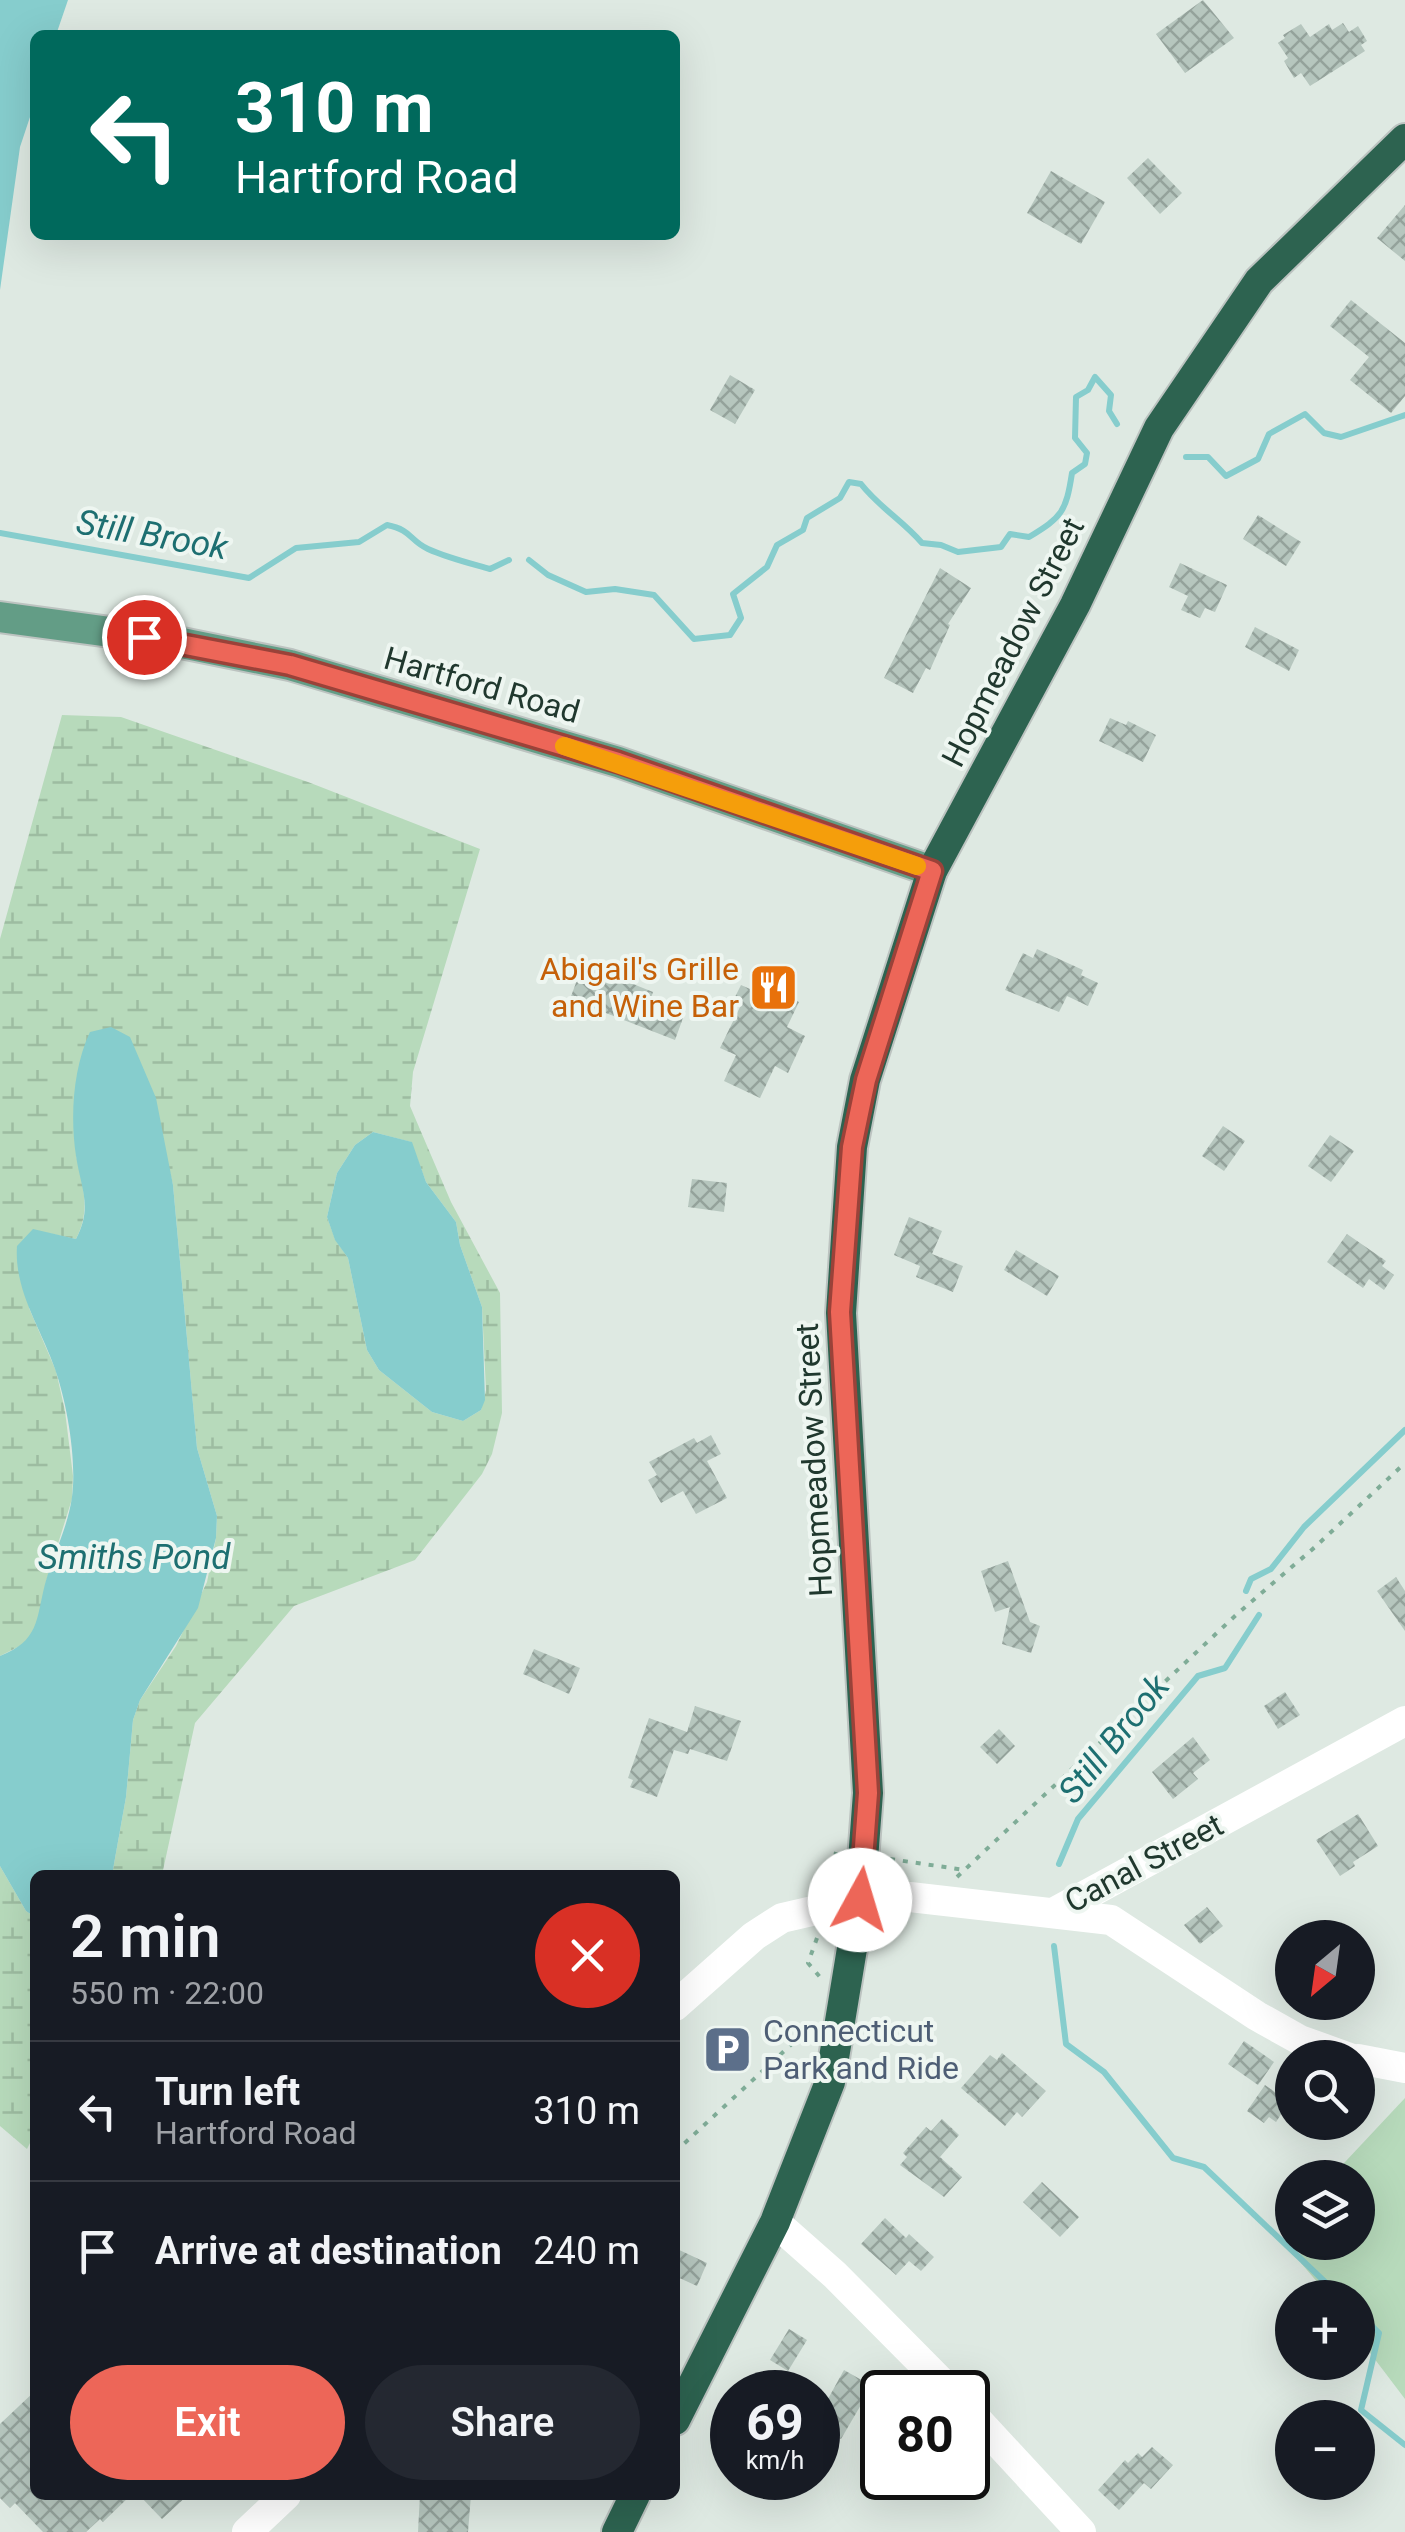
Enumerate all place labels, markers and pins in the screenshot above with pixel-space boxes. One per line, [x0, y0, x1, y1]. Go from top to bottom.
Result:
pin [102, 595, 187, 680]
place label: Abigail's Grille and Wine Bar [540, 950, 739, 1025]
restaurant icon: Abigail's Grille and Wine Bar [748, 961, 800, 1013]
place label: Connecticut Park and Ride [763, 2012, 959, 2087]
parking icon: Connecticut Park and Ride [702, 2023, 754, 2075]

